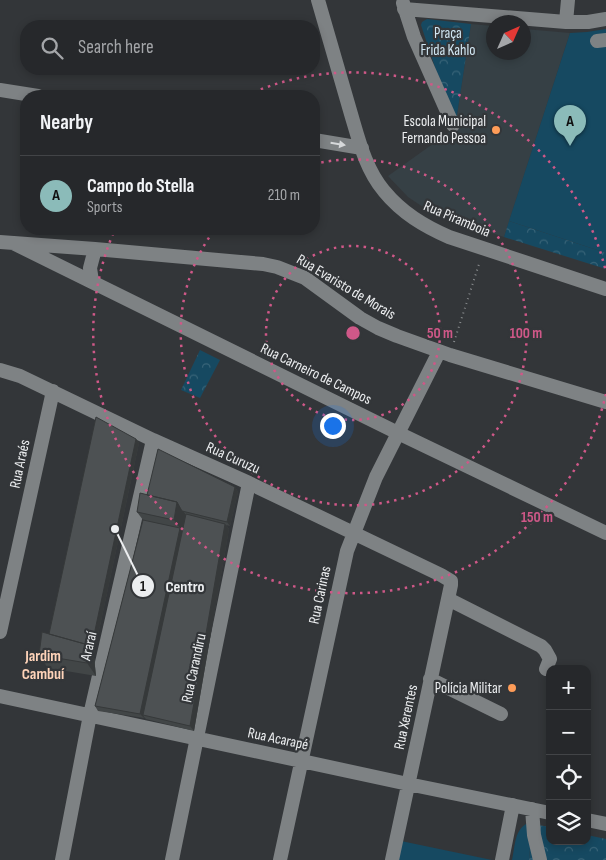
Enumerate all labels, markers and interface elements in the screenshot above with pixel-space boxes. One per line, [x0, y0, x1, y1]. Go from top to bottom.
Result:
north arrow [486, 15, 531, 60]
search box [20, 20, 320, 75]
park label: Praça Frida Kahlo [420, 24, 476, 60]
icon: search [38, 34, 66, 62]
text: Search here [78, 36, 154, 59]
pin: A [554, 105, 586, 146]
text: Nearby [40, 110, 93, 135]
place label: Escola Municipal Fernando Pessoa [402, 112, 486, 148]
marker: Escola Municipal Fernando Pessoa [490, 124, 502, 136]
one-way arrow [330, 140, 346, 148]
text: Campo do Stella [87, 175, 194, 198]
text: A [52, 186, 60, 205]
text: 210 m [268, 186, 300, 205]
street label: Rua Piramboia [421, 196, 494, 242]
text: Sports [87, 198, 122, 217]
street label: Rua Evaristo de Morais [293, 250, 399, 324]
centre of rings [344, 324, 362, 342]
text: 50 m [427, 324, 453, 343]
text: 100 m [510, 324, 542, 343]
street label: Rua Carneiro de Campos [257, 339, 375, 409]
your location [320, 413, 346, 439]
street label: Rua Araés [6, 438, 34, 490]
street label: Rua Curuzu [203, 438, 263, 478]
text: 150 m [521, 508, 553, 527]
street label: Rua Carinas [305, 564, 335, 626]
callout: Centro [131, 570, 215, 601]
text: 1 [140, 577, 146, 596]
text: Centro [165, 578, 205, 597]
street label: Araraí [76, 629, 102, 663]
street label: Rua Carandiru [177, 632, 211, 704]
district label: Jardim Cambuí [22, 647, 65, 684]
map controls [546, 665, 591, 845]
button: + [546, 665, 591, 710]
place label: Polícia Militar [435, 679, 503, 698]
marker: Polícia Militar [506, 682, 518, 694]
street label: Rua Xerentes [390, 683, 422, 751]
button: − [546, 710, 591, 755]
street label: Rua Acarapé [246, 723, 310, 755]
button: locate [546, 755, 591, 800]
button: layers [546, 800, 591, 845]

